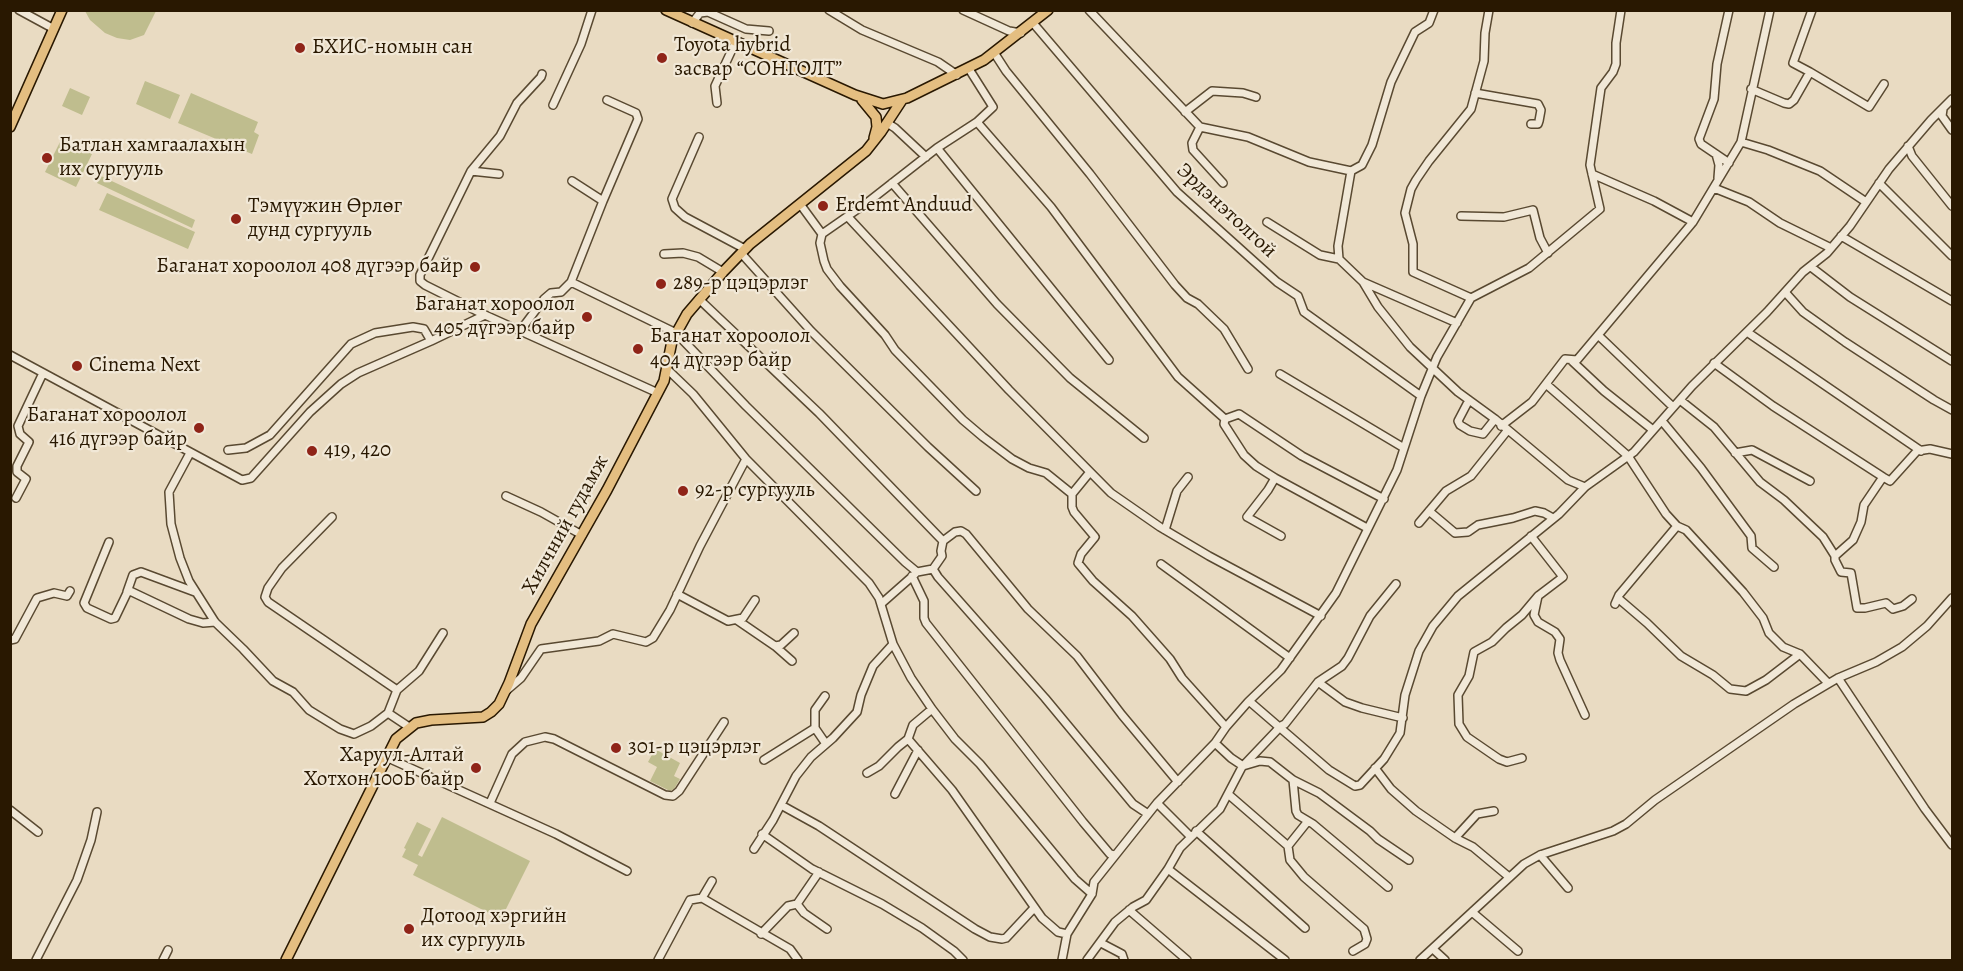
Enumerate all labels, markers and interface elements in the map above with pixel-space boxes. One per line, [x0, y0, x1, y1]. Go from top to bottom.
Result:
place label: Toyota hybrid засвар “СОНГОЛТ” [674, 33, 842, 83]
place label: БХИС-номын сан [312, 35, 473, 61]
marker: БХИС-номын сан [293, 41, 307, 55]
marker: Toyota hybrid засвар “СОНГОЛТ” [655, 51, 669, 65]
place label: Батлан хамгаалахын их сургууль [59, 133, 245, 183]
marker: Батлан хамгаалахын их сургууль [40, 151, 54, 165]
street label: Эрдэнэтолгой [1171, 158, 1281, 264]
place label: Erdemt Anduud [835, 193, 972, 219]
place label: Тэмүүжин Өрлөг дунд сургууль [248, 194, 402, 244]
marker: Erdemt Anduud [816, 199, 830, 213]
marker: Тэмүүжин Өрлөг дунд сургууль [229, 212, 243, 226]
place label: Баганат хороолол 408 дүгээр байр [156, 254, 463, 280]
marker: Баганат хороолол 408 дүгээр байр [468, 260, 482, 274]
place label: 289-р цэцэрлэг [673, 271, 808, 297]
marker: 289-р цэцэрлэг [654, 277, 668, 291]
place label: Баганат хороолол 405 дүгээр байр [415, 292, 575, 342]
marker: Баганат хороолол 405 дүгээр байр [580, 310, 594, 324]
place label: Баганат хороолол 404 дүгээр байр [650, 324, 810, 374]
marker: Баганат хороолол 404 дүгээр байр [631, 342, 645, 356]
place label: Cinema Next [89, 353, 201, 379]
marker: Cinema Next [70, 359, 84, 373]
place label: Баганат хороолол 416 дүгээр байр [27, 403, 187, 453]
marker: Баганат хороолол 416 дүгээр байр [192, 421, 206, 435]
place label: 419, 420 [324, 438, 391, 464]
marker: 419, 420 [305, 444, 319, 458]
street label: Хилчний гудамж [517, 451, 615, 599]
place label: 92-р сургууль [695, 478, 815, 504]
marker: 92-р сургууль [676, 484, 690, 498]
place label: 301-р цэцэрлэг [628, 735, 761, 761]
marker: 301-р цэцэрлэг [609, 741, 623, 755]
place label: Харуул-Алтай Хотхон 100Б байр [304, 743, 464, 793]
marker: Харуул-Алтай Хотхон 100Б байр [469, 761, 483, 775]
place label: Дотоод хэргийн их сургууль [421, 904, 567, 954]
marker: Дотоод хэргийн их сургууль [402, 922, 416, 936]

